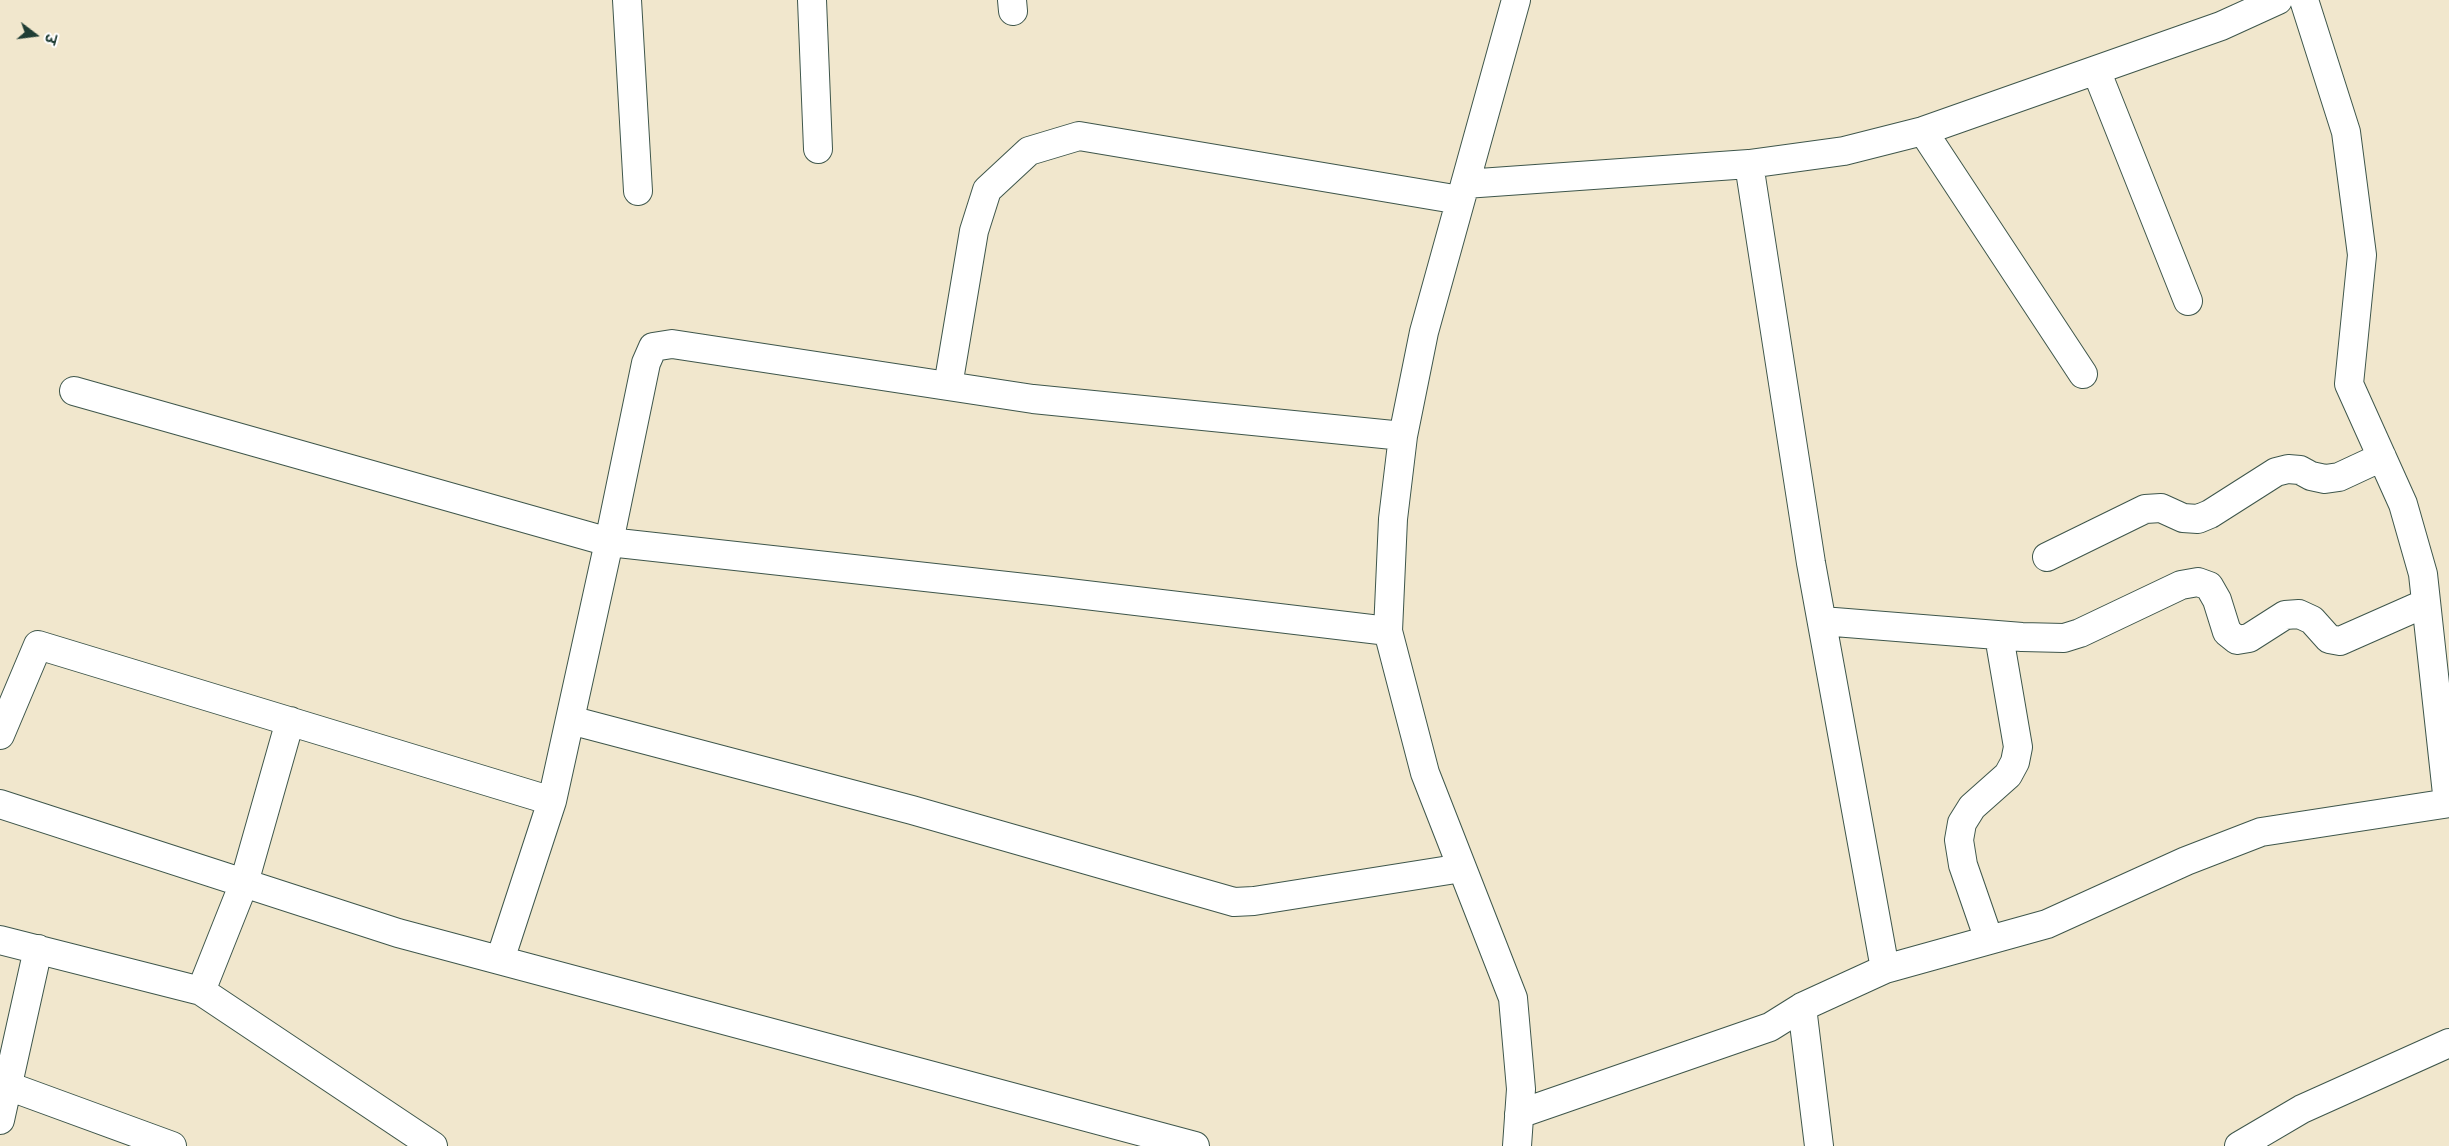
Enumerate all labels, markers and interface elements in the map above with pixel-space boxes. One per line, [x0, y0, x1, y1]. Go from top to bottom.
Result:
north arrow [10, 10, 60, 60]
text: उ [41, 32, 59, 46]

